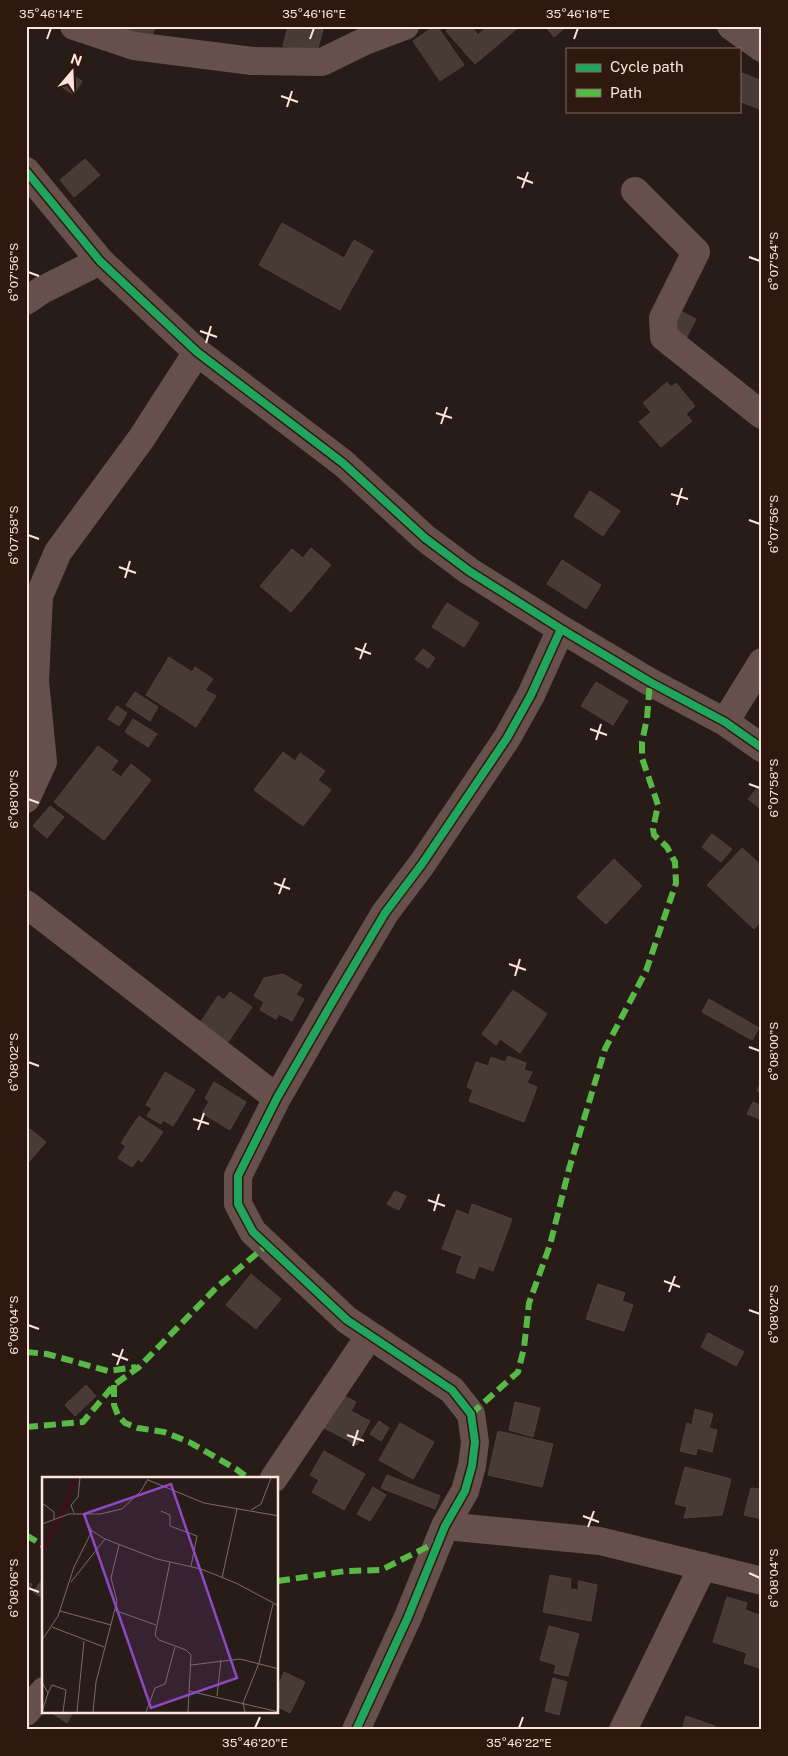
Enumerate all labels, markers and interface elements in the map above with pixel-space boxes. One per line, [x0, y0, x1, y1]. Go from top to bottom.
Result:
text: 35°46'14"E [19, 7, 83, 21]
text: 35°46'16"E [282, 7, 346, 21]
text: 35°46'18"E [546, 7, 610, 21]
north arrow [48, 48, 98, 98]
legend [566, 48, 740, 112]
text: N [68, 50, 84, 69]
text: Cycle path [610, 58, 684, 75]
text: Path [610, 84, 642, 101]
text: 6°07'54"S [767, 232, 781, 290]
text: 6°07'56"S [7, 243, 21, 301]
text: 6°07'56"S [767, 495, 781, 553]
text: 6°07'58"S [7, 506, 21, 564]
text: 6°07'58"S [767, 759, 781, 817]
text: 6°08'00"S [7, 770, 21, 828]
text: 6°08'00"S [767, 1022, 781, 1080]
text: 6°08'02"S [7, 1033, 21, 1091]
text: 6°08'02"S [767, 1285, 781, 1343]
text: 6°08'04"S [7, 1295, 21, 1355]
inset map [42, 1477, 279, 1714]
text: 6°08'04"S [767, 1548, 781, 1608]
text: 6°08'06"S [7, 1559, 21, 1617]
text: 35°46'20"E [222, 1736, 288, 1750]
text: 35°46'22"E [486, 1736, 552, 1750]

